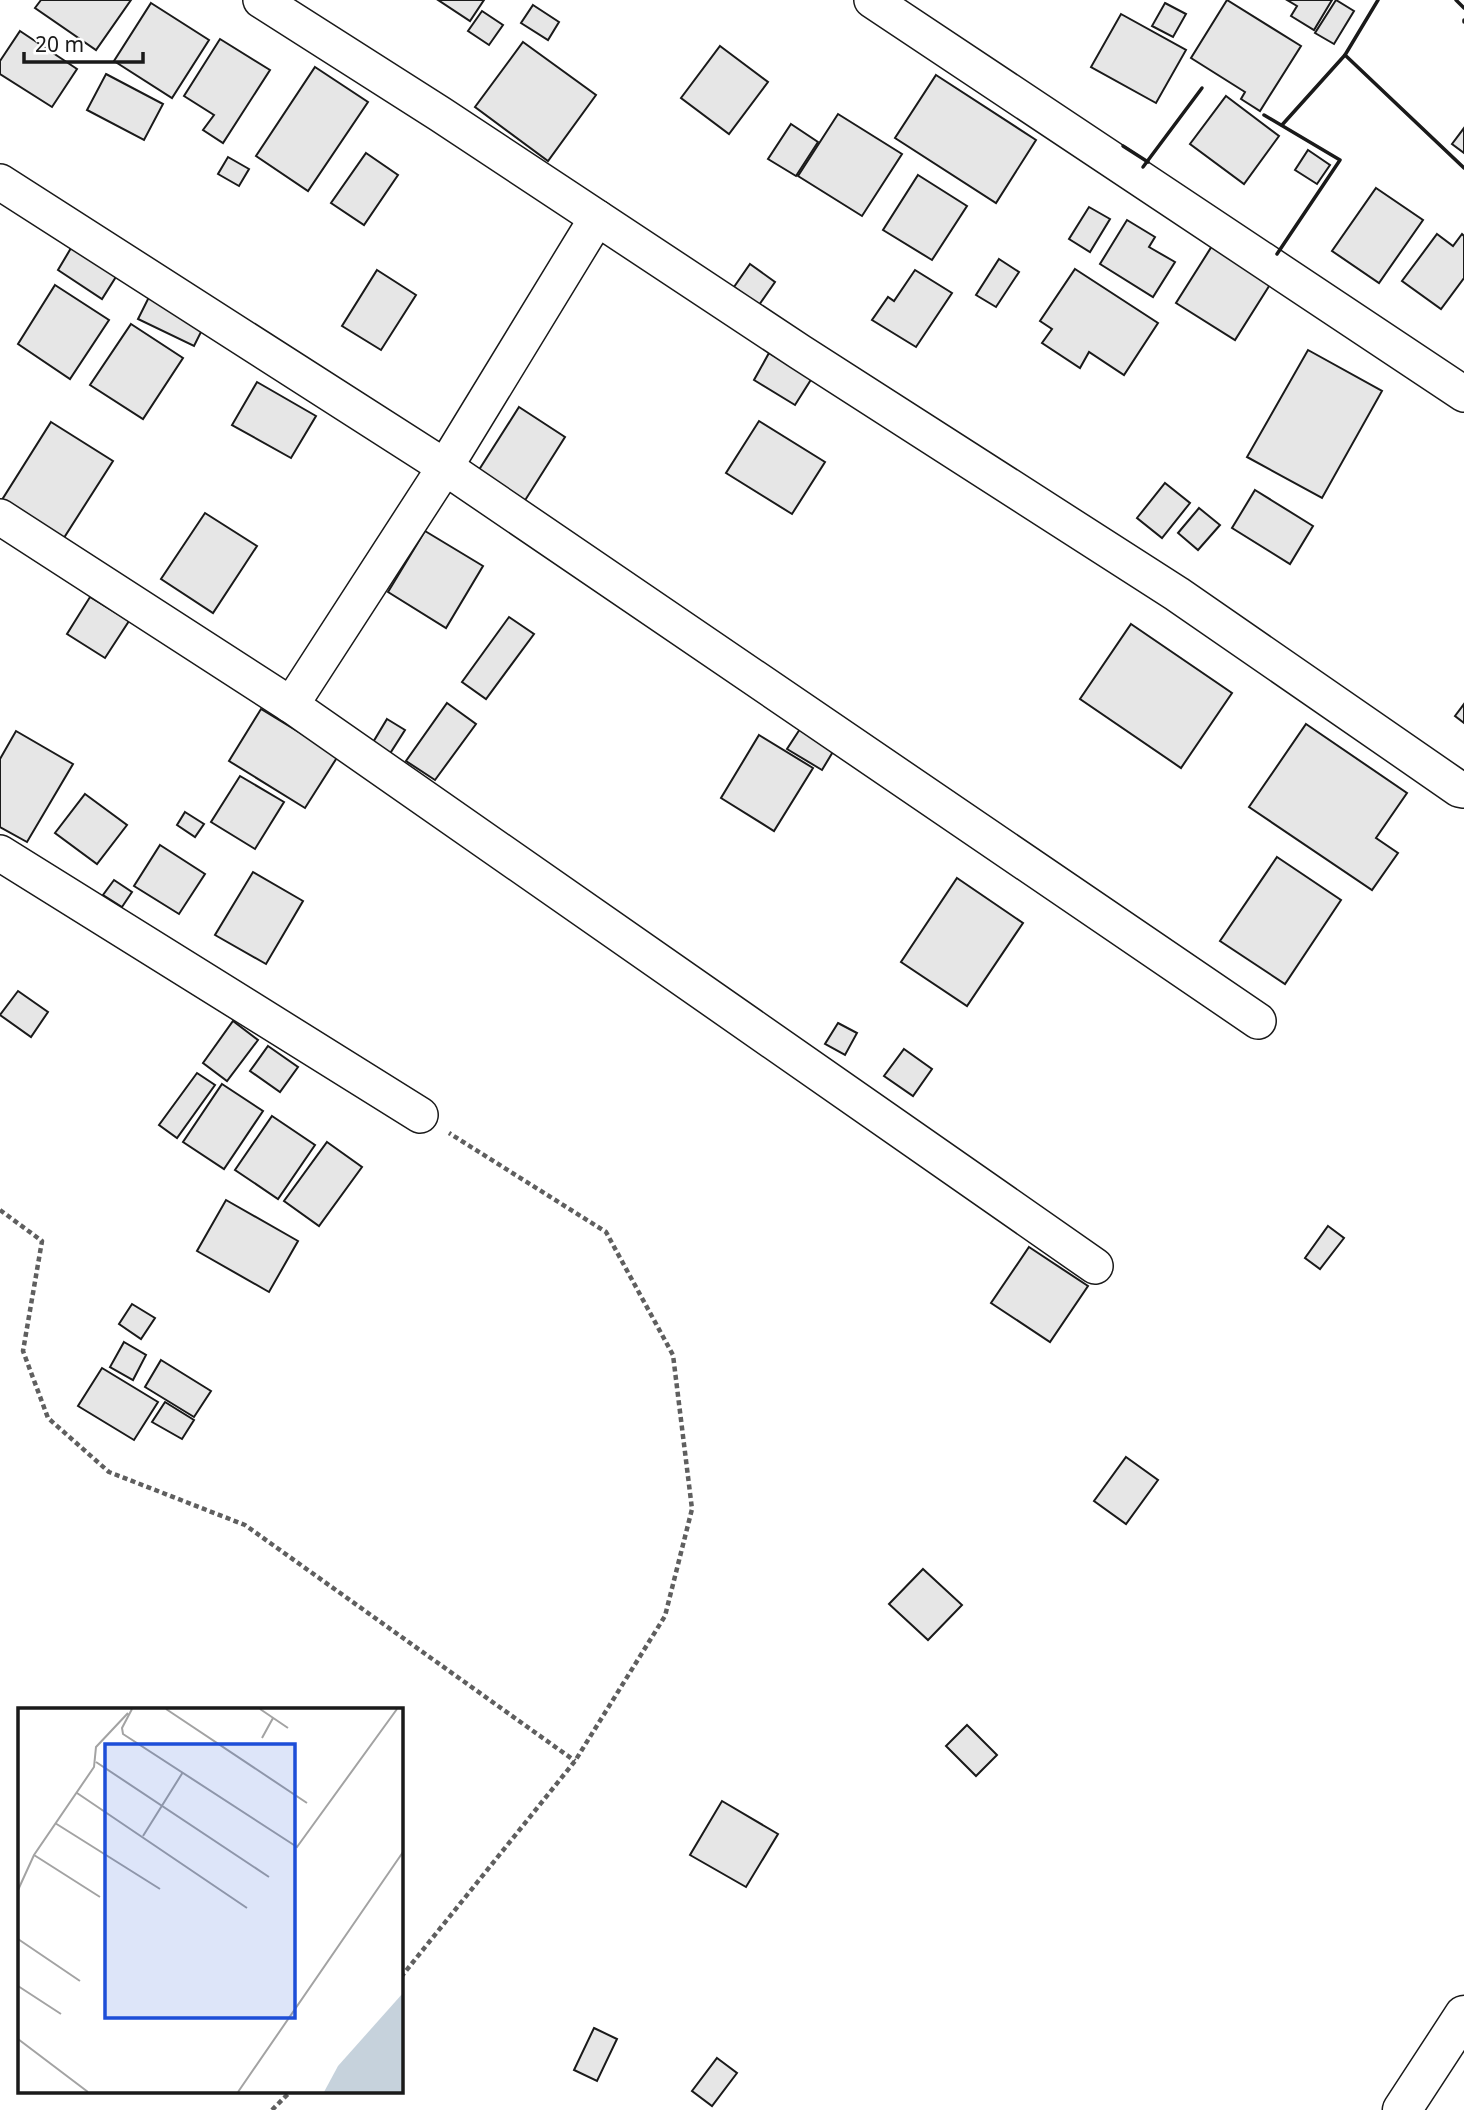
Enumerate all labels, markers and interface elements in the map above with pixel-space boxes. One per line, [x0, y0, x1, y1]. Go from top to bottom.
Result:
scale bar [24, 21, 144, 65]
text: 20 m [35, 30, 84, 58]
inset map [18, 1708, 402, 2092]

